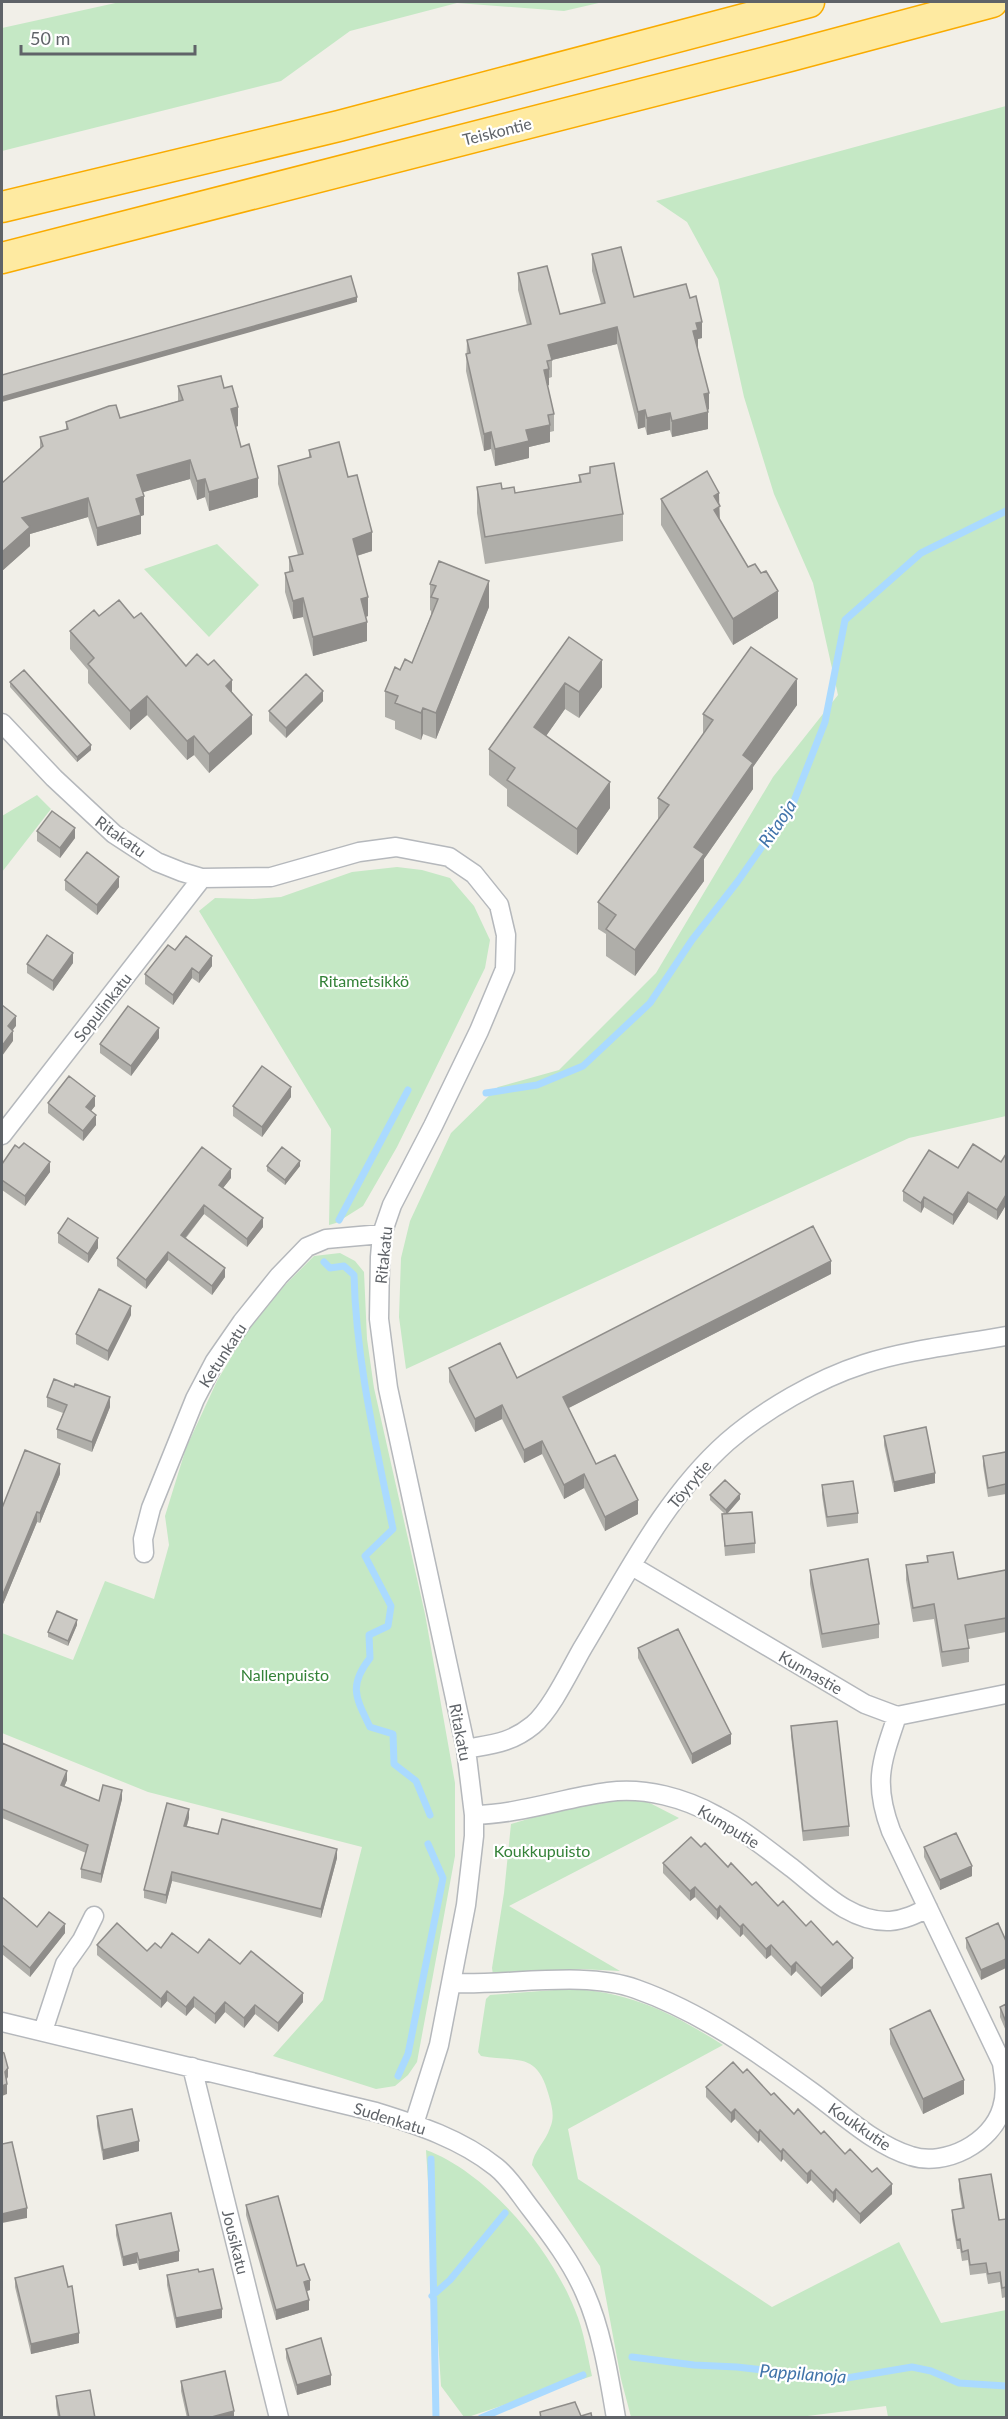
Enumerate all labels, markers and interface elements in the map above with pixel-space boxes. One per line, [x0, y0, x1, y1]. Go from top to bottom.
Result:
scale bar [21, 18, 195, 56]
text: 50 m [30, 27, 70, 49]
street label: Teiskontie [460, 113, 534, 149]
water label: Ritaoja [753, 795, 801, 851]
street label: Ritakatu [92, 811, 150, 861]
street label: Sopulinkatu [69, 969, 135, 1045]
park label: Ritametsikkö [319, 971, 409, 990]
street label: Ritakatu [371, 1225, 395, 1285]
street label: Ketunkatu [194, 1319, 250, 1391]
street label: Töyrytie [663, 1456, 715, 1512]
street label: Kunnastie [776, 1646, 846, 1698]
park label: Nallenpuisto [241, 1665, 329, 1684]
street label: Ritakatu [446, 1702, 476, 1762]
street label: Kumputie [695, 1800, 763, 1852]
park label: Koukkupuisto [494, 1841, 590, 1860]
street label: Sudenkatu [352, 2098, 428, 2138]
street label: Koukkutie [825, 2098, 895, 2154]
street label: Jousikatu [219, 2208, 253, 2276]
water label: Pappilanoja [759, 2359, 847, 2387]

